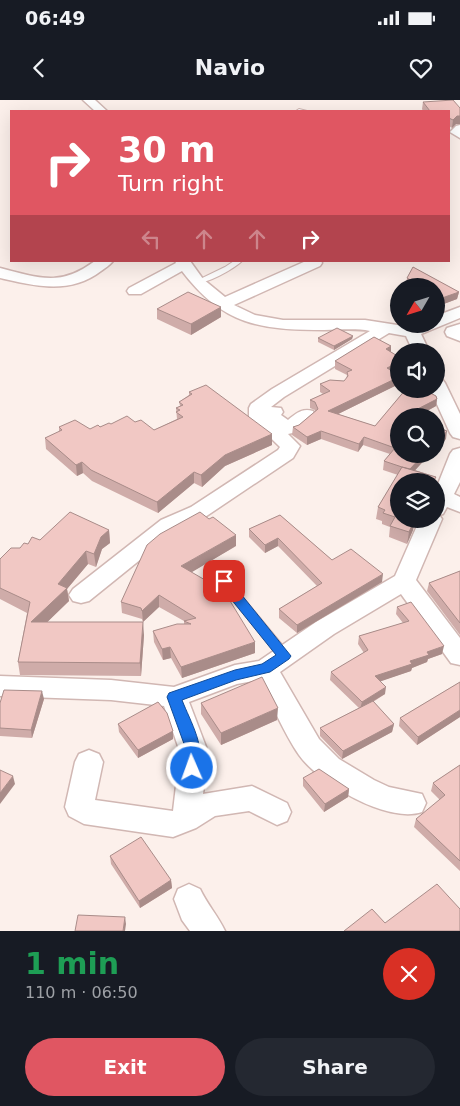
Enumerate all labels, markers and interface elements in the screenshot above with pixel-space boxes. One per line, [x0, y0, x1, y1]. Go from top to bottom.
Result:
text: 06:49 [25, 7, 85, 29]
icon: back [25, 54, 53, 82]
icon: heart [407, 54, 435, 82]
text: Navio [195, 55, 265, 80]
icon: right [35, 130, 100, 195]
text: 30 m [118, 130, 215, 170]
text: Turn right [118, 171, 223, 196]
icon: left [137, 225, 165, 253]
icon: ahead [190, 225, 218, 253]
icon: ahead [243, 225, 271, 253]
icon: right [296, 225, 324, 253]
north arrow [390, 278, 445, 332]
map controls [390, 278, 445, 528]
button: sound [390, 343, 445, 398]
button: search [390, 408, 445, 463]
button: layers [390, 473, 445, 528]
pin [203, 560, 245, 602]
icon: arrive [210, 567, 238, 595]
position arrow [165, 741, 217, 793]
text: 1 min [25, 946, 119, 981]
button: close [383, 948, 435, 1000]
text: 110 m · 06:50 [25, 983, 138, 1002]
button: Exit [25, 1038, 225, 1096]
button: Share [235, 1038, 435, 1096]

